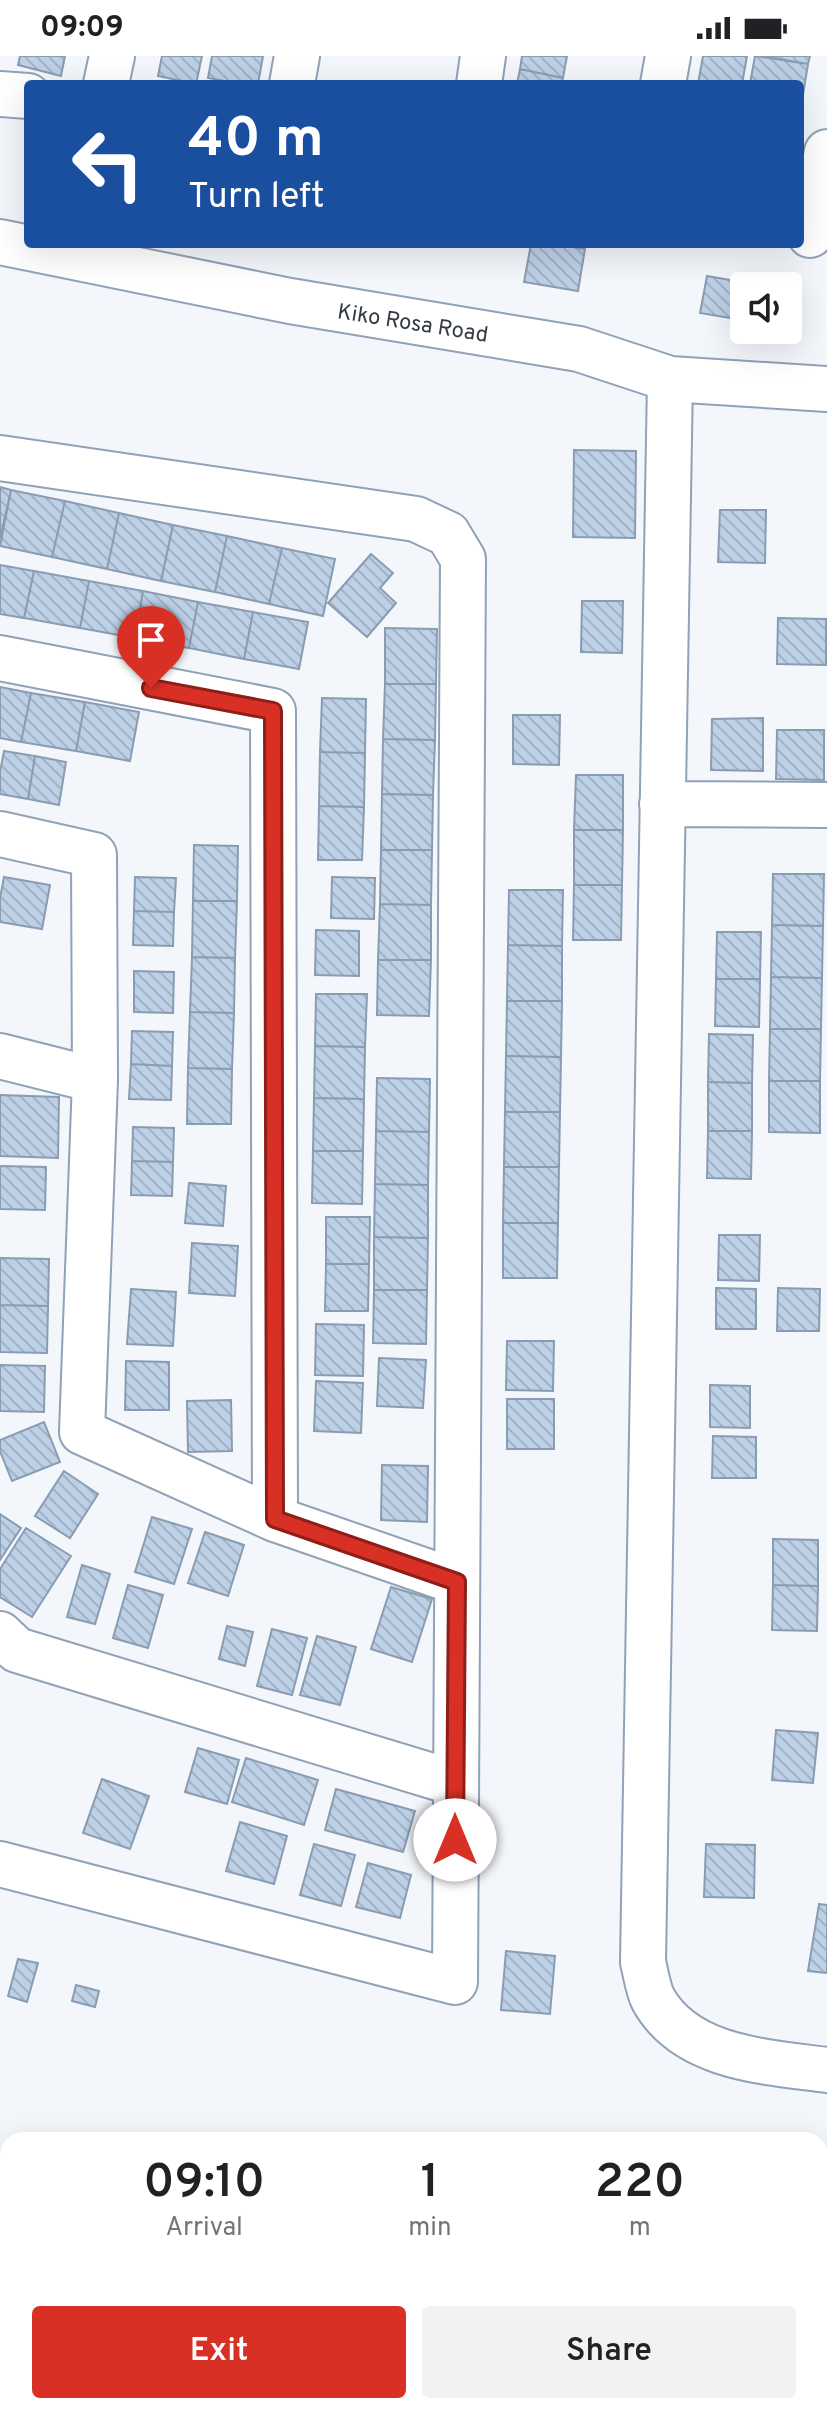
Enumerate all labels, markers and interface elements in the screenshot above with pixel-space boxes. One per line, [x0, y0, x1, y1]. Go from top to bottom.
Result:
text: 09:09 [40, 10, 124, 47]
text: 40 m [188, 106, 324, 176]
icon: left [56, 112, 160, 216]
text: Turn left [188, 175, 325, 221]
map controls [730, 272, 802, 344]
button: sound [730, 272, 802, 344]
street label: Kiko Rosa Road [335, 299, 490, 350]
pin [117, 606, 185, 688]
icon: arrive [129, 618, 173, 662]
position arrow [413, 1798, 497, 1882]
text: 09:10 [143, 2154, 265, 2214]
text: 1 [421, 2154, 439, 2214]
text: 220 [595, 2154, 685, 2214]
text: Arrival [165, 2212, 243, 2245]
text: min [408, 2212, 452, 2245]
text: m [629, 2212, 651, 2245]
button: Exit [32, 2306, 406, 2398]
button: Share [422, 2306, 796, 2398]

